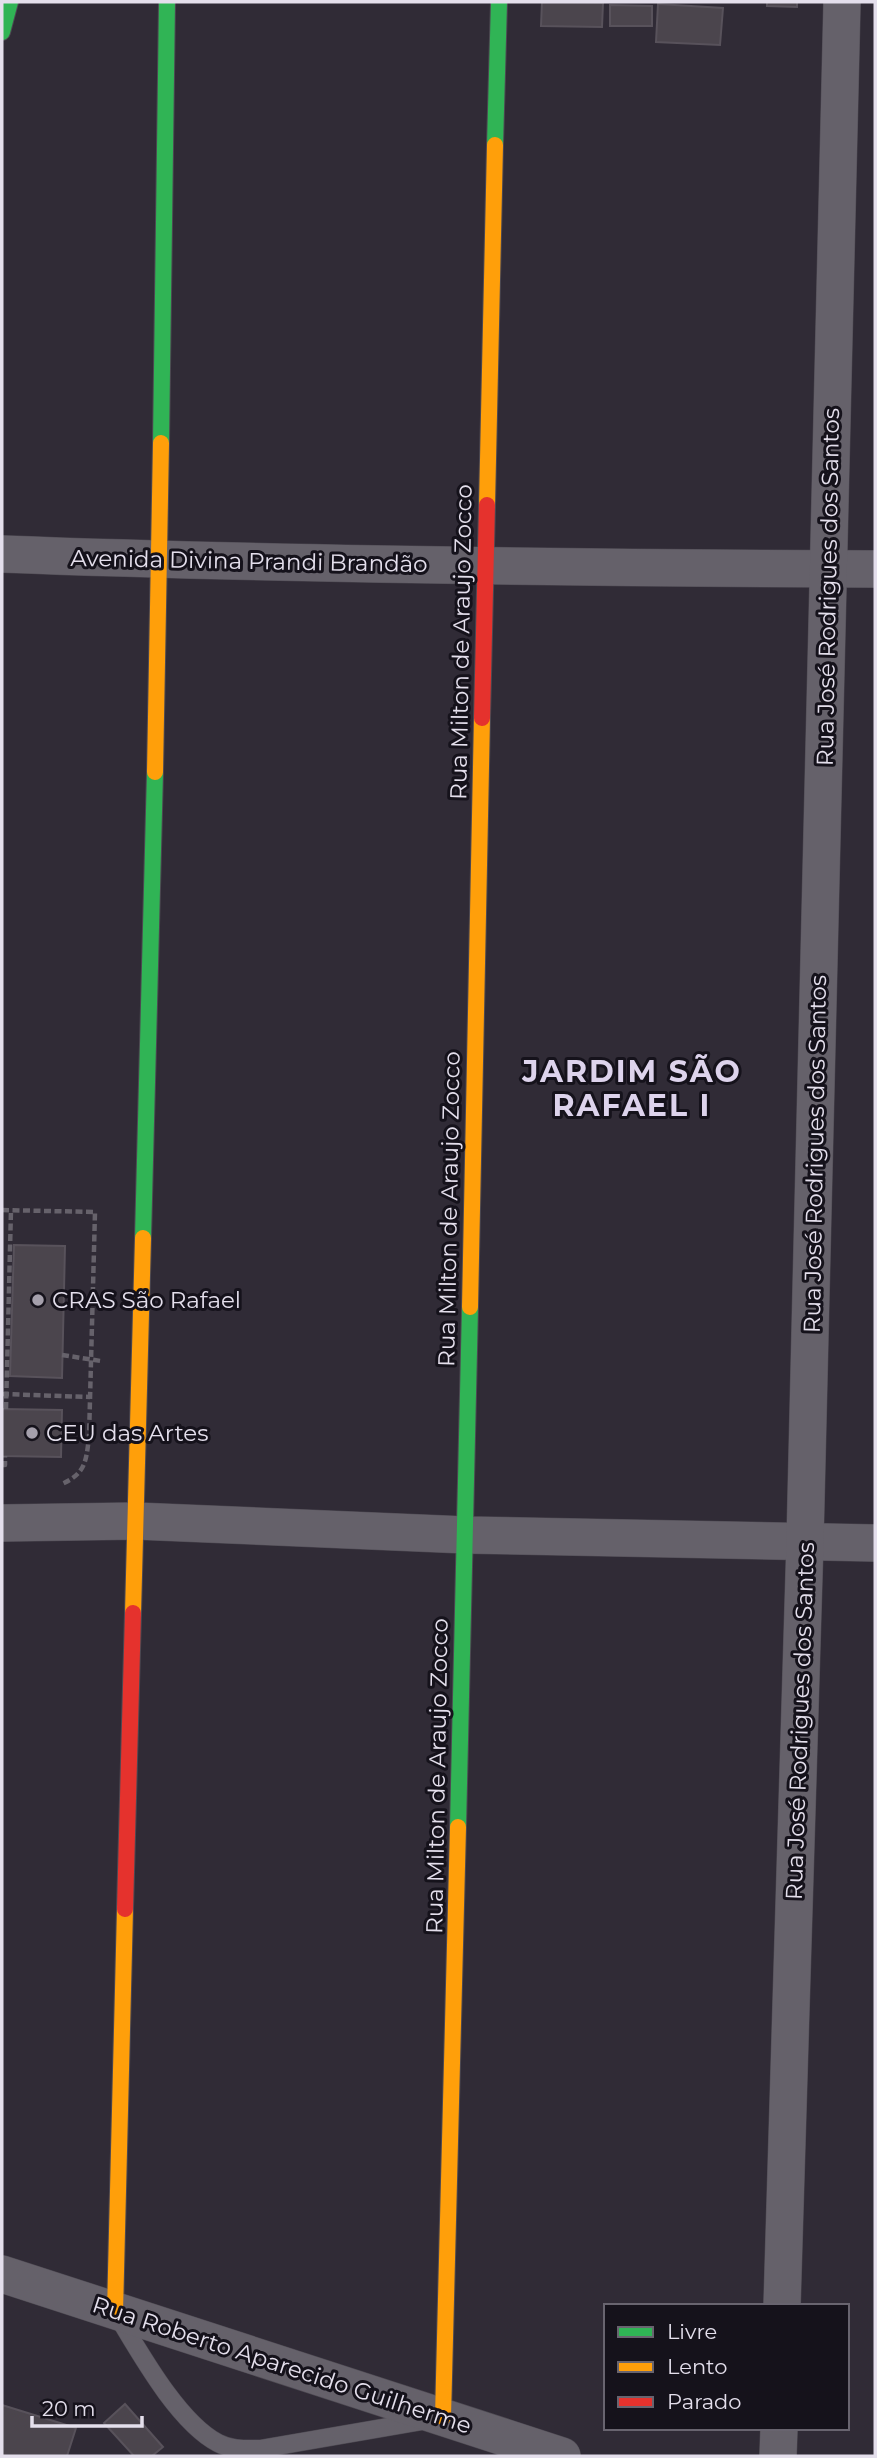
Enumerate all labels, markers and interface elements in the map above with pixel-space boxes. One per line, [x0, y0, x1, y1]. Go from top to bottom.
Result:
street label: Rua José Rodrigues dos Santos [811, 408, 845, 766]
street label: Rua Milton de Araujo Zocco [444, 484, 478, 800]
street label: Avenida Divina Prandi Brandão [70, 544, 428, 578]
street label: Rua José Rodrigues dos Santos [798, 975, 832, 1333]
street label: Rua Milton de Araujo Zocco [432, 1051, 466, 1367]
district label: JARDIM SÃO RAFAEL I [521, 1053, 742, 1124]
place label: CRAS São Rafael [52, 1286, 241, 1314]
marker: CRAS São Rafael [30, 1292, 46, 1308]
place label: CEU das Artes [46, 1419, 208, 1447]
marker: CEU das Artes [24, 1425, 40, 1441]
street label: Rua José Rodrigues dos Santos [780, 1542, 820, 1900]
street label: Rua Milton de Araujo Zocco [420, 1618, 454, 1934]
street label: Rua Roberto Aparecido Guilherme [89, 2290, 475, 2440]
legend [604, 2304, 849, 2430]
text: Livre [667, 2319, 717, 2344]
text: Lento [667, 2354, 727, 2379]
scale bar [32, 2384, 142, 2428]
text: Parado [667, 2389, 742, 2414]
text: 20 m [42, 2396, 96, 2421]

